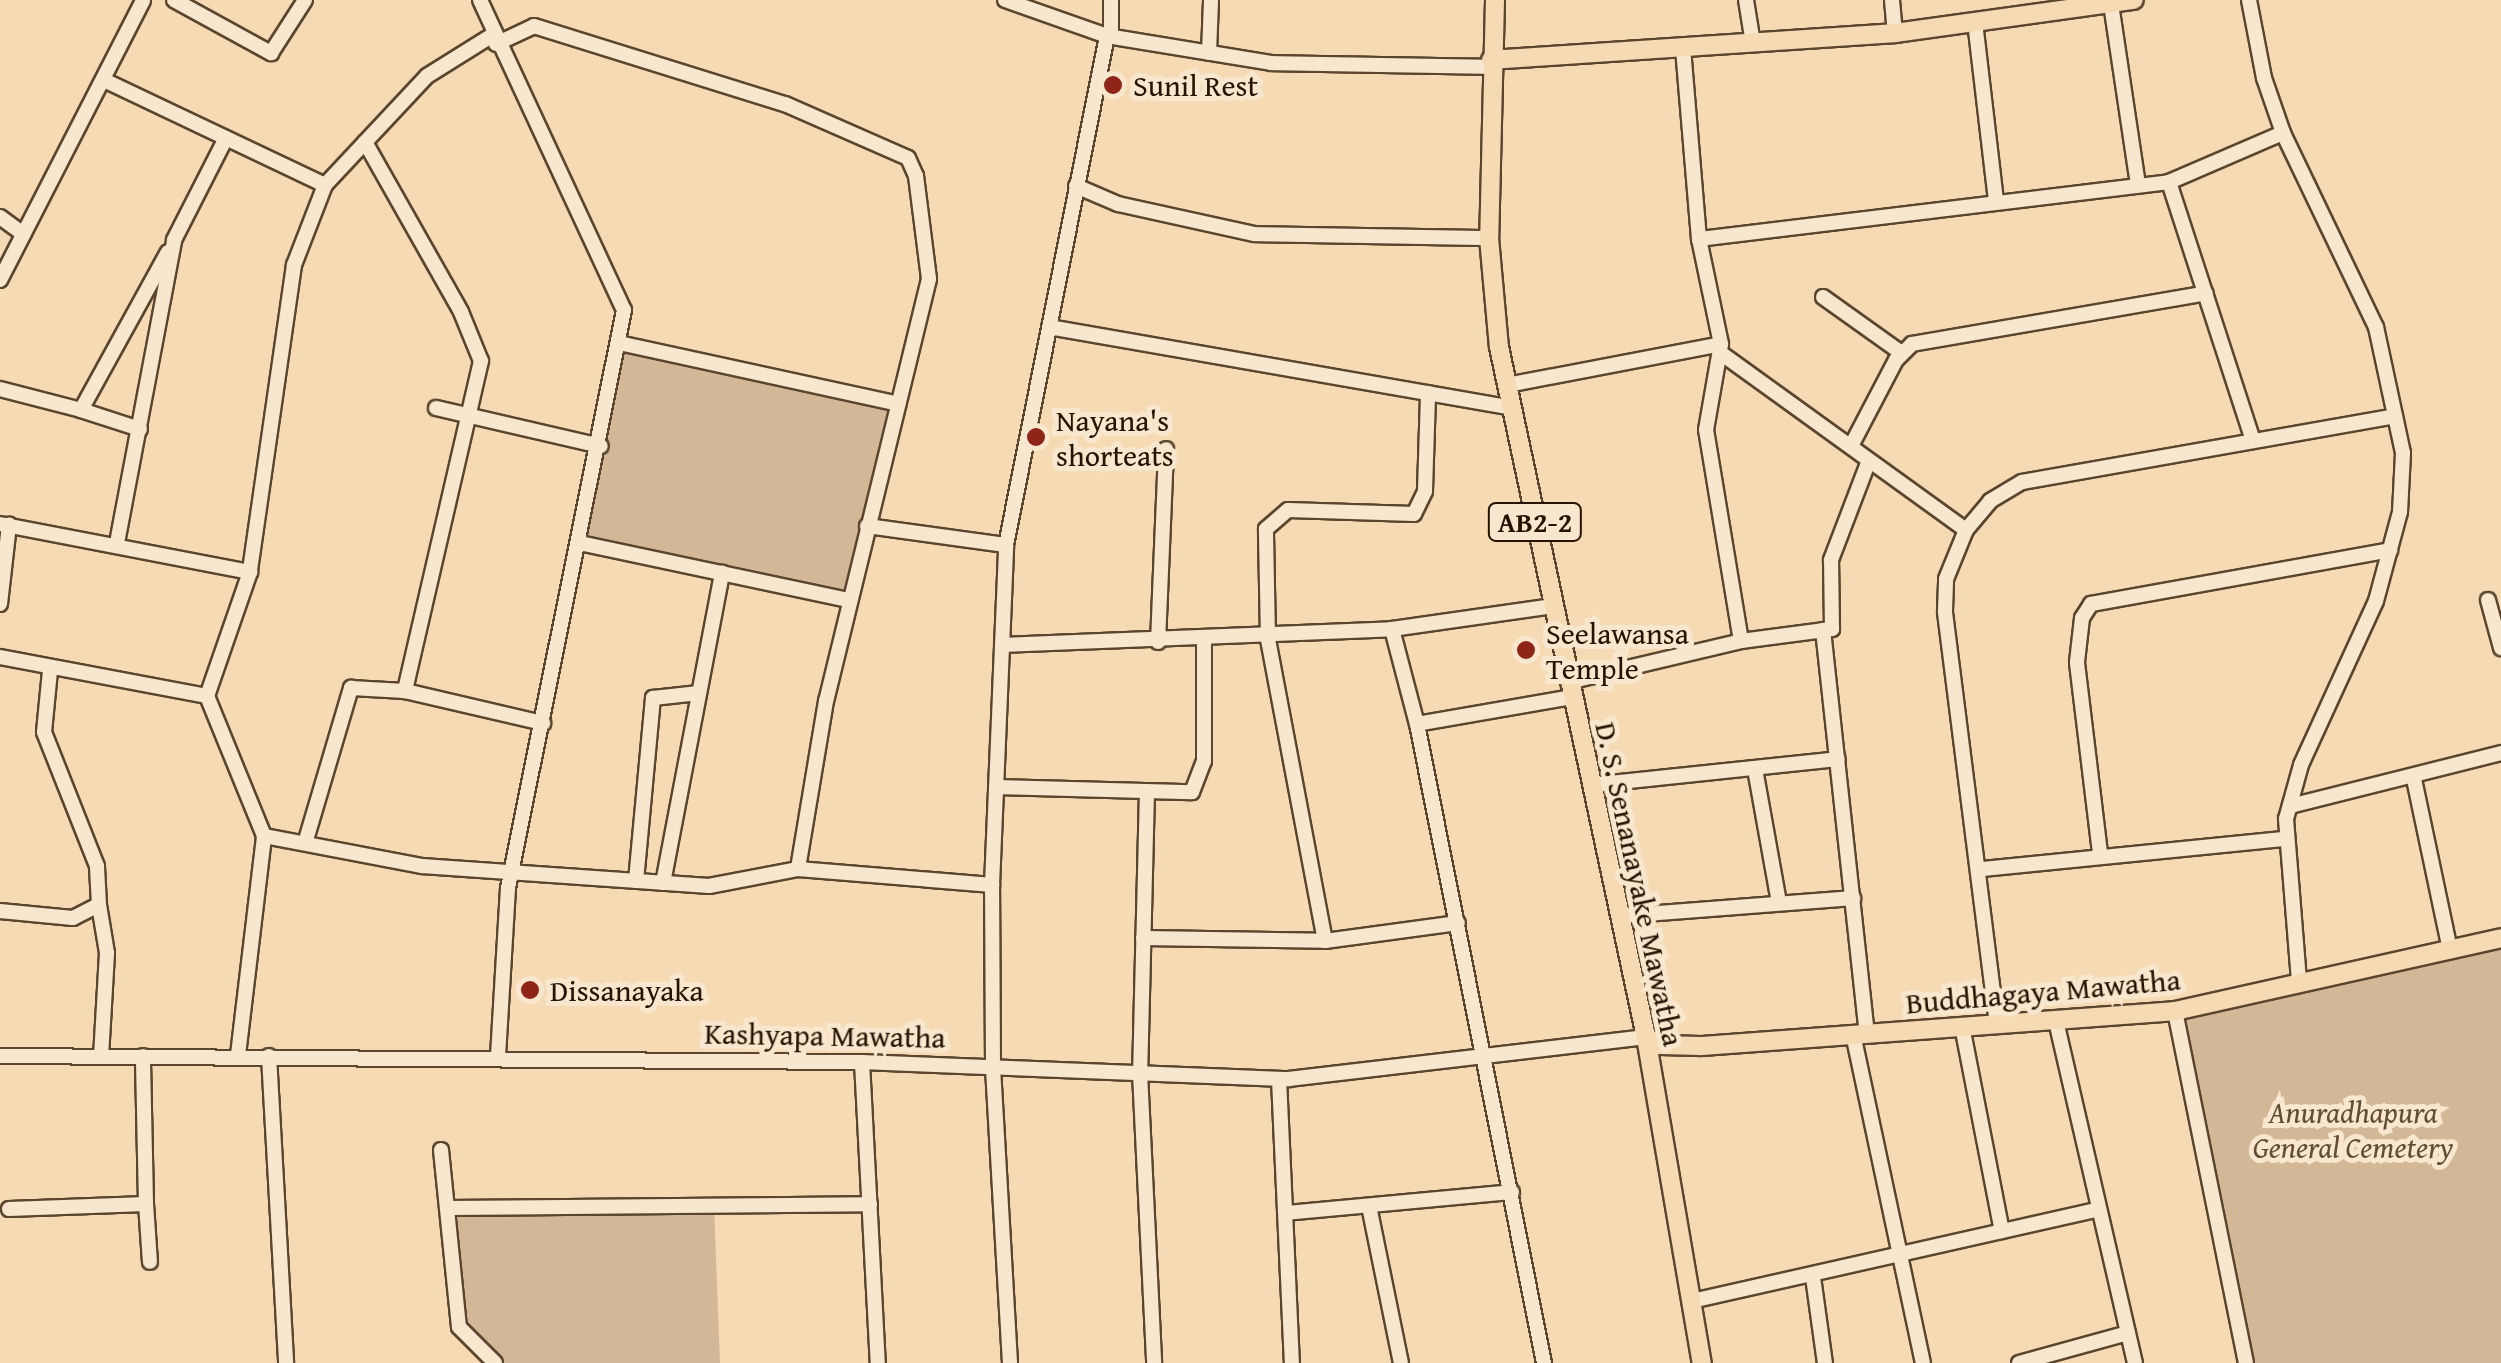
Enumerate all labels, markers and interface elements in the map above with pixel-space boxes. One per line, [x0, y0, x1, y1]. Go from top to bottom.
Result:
place label: Sunil Rest [1133, 67, 1258, 103]
marker: Sunil Rest [1102, 74, 1124, 96]
place label: Nayana's shorteats [1056, 402, 1174, 472]
marker: Nayana's shorteats [1025, 426, 1047, 448]
road number: AB2-2 [1488, 499, 1582, 545]
place label: Seelawansa Temple [1546, 615, 1689, 686]
marker: Seelawansa Temple [1515, 639, 1537, 661]
street label: D. S. Senanayake Mawatha [1588, 719, 1692, 1049]
street label: Buddhagaya Mawatha [1904, 961, 2182, 1021]
place label: Dissanayaka [550, 972, 704, 1008]
marker: Dissanayaka [519, 979, 541, 1001]
street label: Kashyapa Mawatha [704, 1015, 946, 1055]
park label: Anuradhapura General Cemetery [2253, 1094, 2453, 1164]

